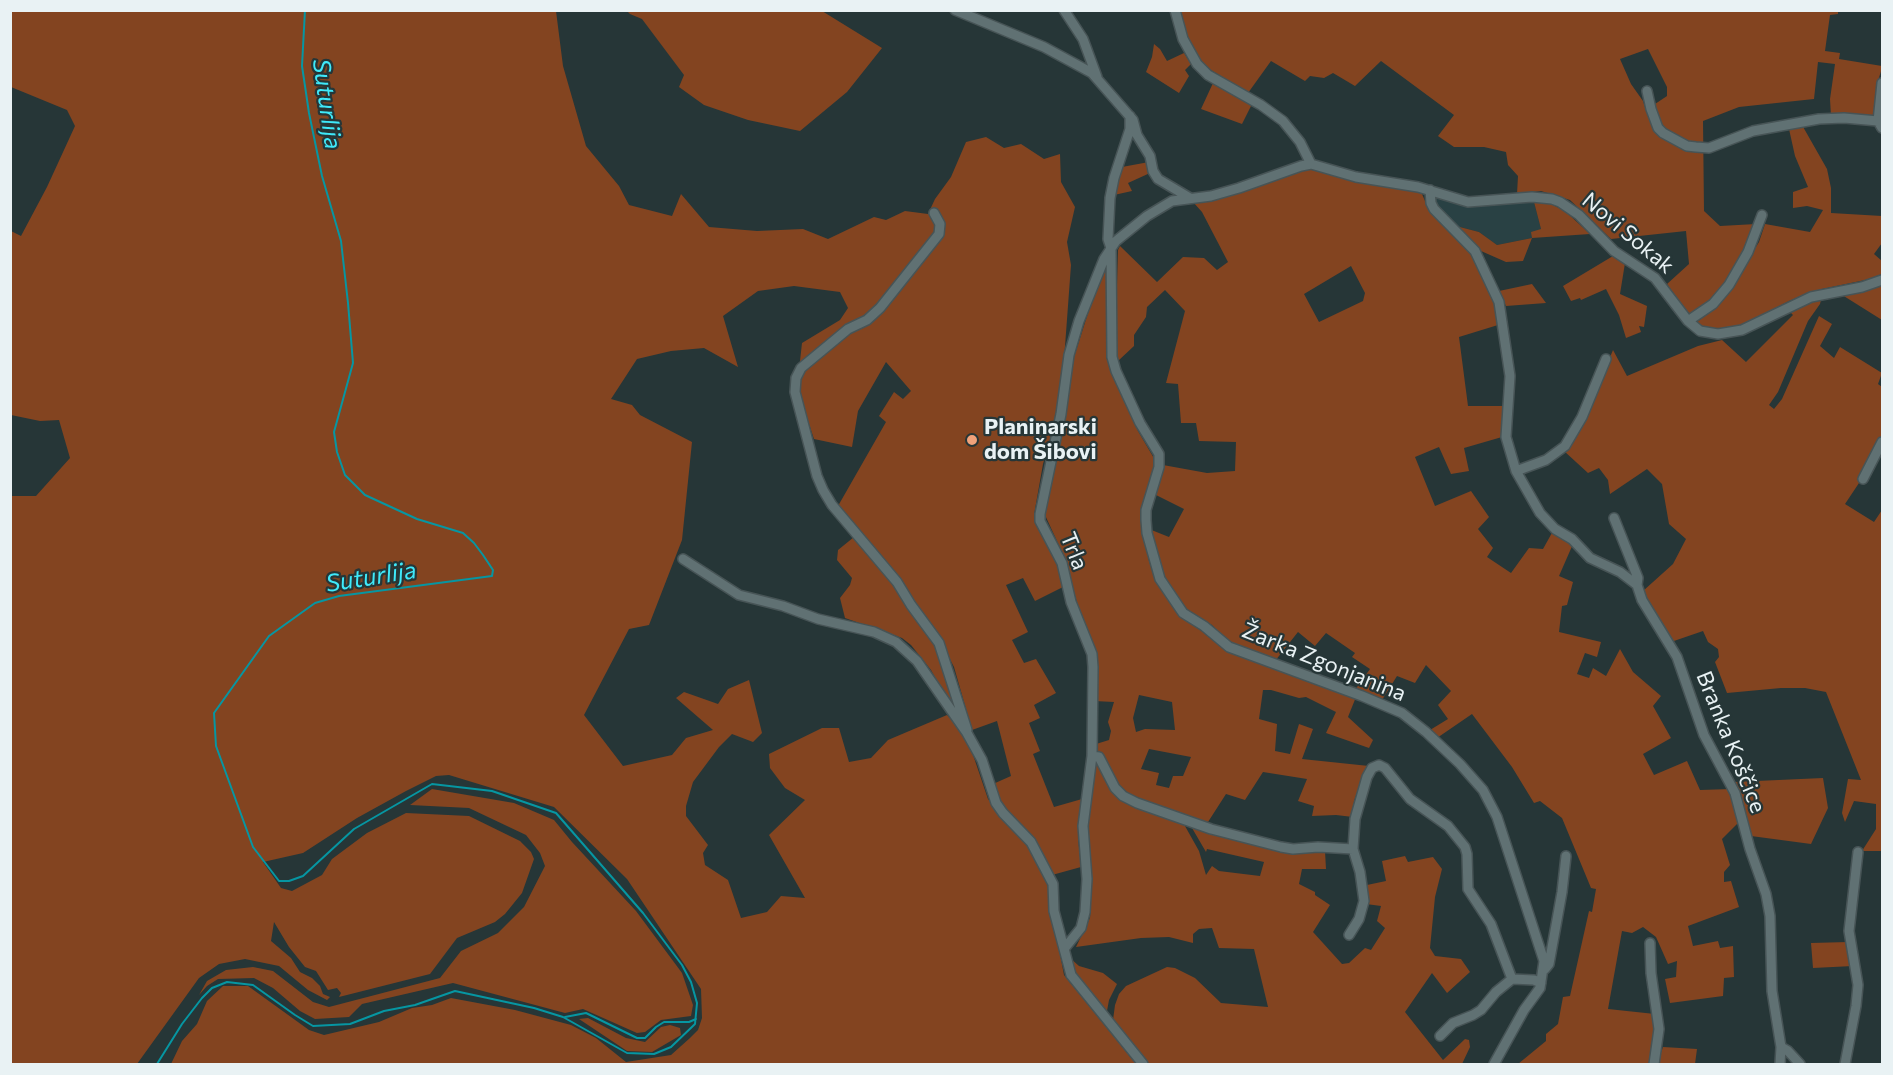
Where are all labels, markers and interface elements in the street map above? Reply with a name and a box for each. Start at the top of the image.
water label: Suturlija [306,57,348,151]
street label: Novi Sokak [1577,187,1679,279]
place label: Planinarski dom Šibovi [984,414,1097,466]
marker: Planinarski dom Šibovi [965,433,979,447]
street label: Trla [1055,528,1093,574]
water label: Suturlija [324,556,418,598]
street label: Žarka Zgonjanina [1238,617,1410,707]
street label: Branka Koščice [1691,667,1771,817]

